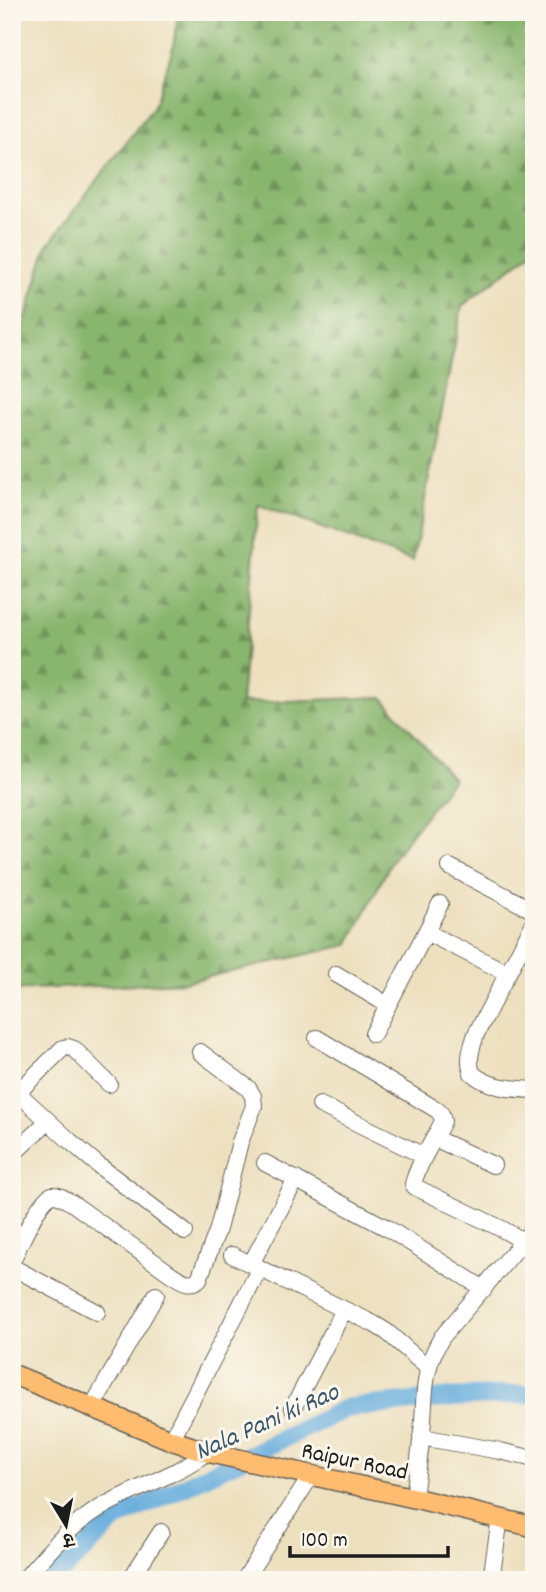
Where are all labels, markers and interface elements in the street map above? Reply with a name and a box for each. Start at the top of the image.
water label: Nala Pani ki Rao [190,1374,347,1471]
street label: Raipur Road [298,1435,411,1491]
north arrow [32,1490,102,1560]
scale bar [290,1515,448,1559]
text: उ [59,1524,77,1553]
text: 100 m [301,1527,348,1557]

